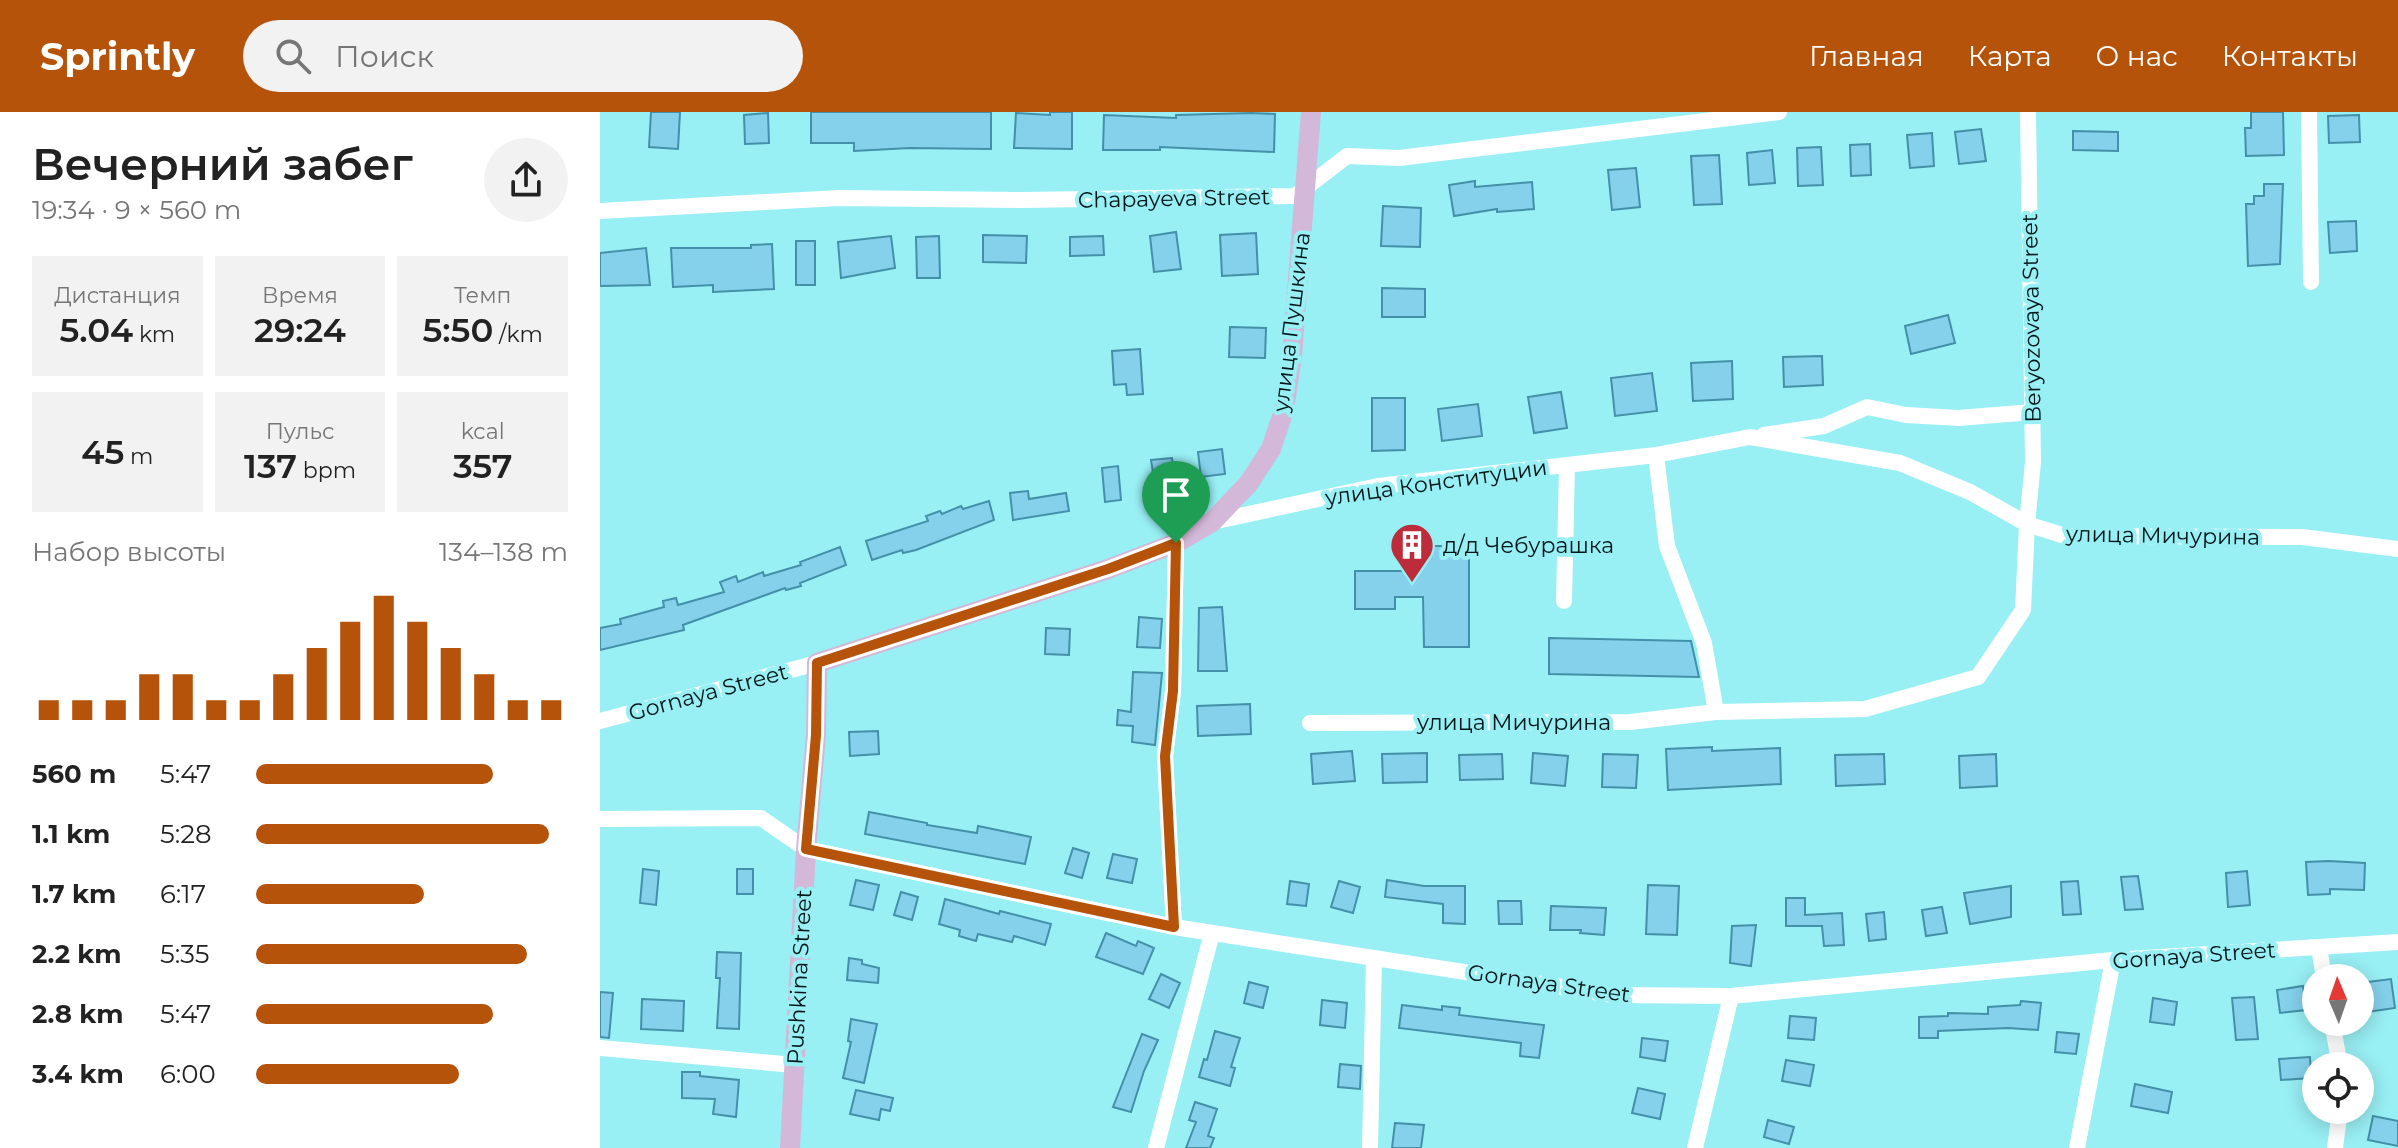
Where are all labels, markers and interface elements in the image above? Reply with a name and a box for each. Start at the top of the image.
search box [243,20,803,92]
text: Sprintly [40,33,195,80]
icon: search [271,34,315,78]
text: Поиск [335,38,434,75]
text: Главная [1809,39,1924,73]
text: Карта [1968,39,2052,73]
text: О нас [2096,39,2178,73]
text: Контакты [2222,39,2358,73]
text: Вечерний забег [32,137,413,191]
button: share [484,138,568,222]
street label: Chapayeva Street [1078,183,1270,214]
text: 19:34 · 9 × 560 m [32,194,241,226]
street label: Beryozovaya Street [2016,213,2047,423]
street label: улица Пушкина [1267,231,1316,414]
text: Дистанция [54,282,181,309]
text: Время [262,282,338,309]
text: Темп [454,282,511,309]
text: 5.04 [59,309,133,351]
text: 29:24 [254,309,346,351]
text: 5:50 [422,309,493,351]
text: km [133,321,175,348]
text: /km [493,321,543,348]
text: Пульс [266,418,334,445]
text: kcal [461,418,505,445]
text: 45 [81,431,124,473]
text: m [124,443,153,470]
text: 137 [244,445,297,487]
text: 357 [453,445,512,487]
street label: улица Конституции [1322,454,1549,512]
text: bpm [297,457,356,484]
pin [1142,461,1210,543]
icon: arrive [1154,473,1198,517]
street label: улица Мичурина [2065,520,2260,551]
building icon: д/д Чебурашка [1388,521,1436,584]
place label: д/д Чебурашка [1443,532,1614,559]
text: Набор высоты [32,536,226,568]
text: 134–138 m [439,536,568,568]
street label: Gornaya Street [626,658,791,727]
street label: улица Мичурина [1416,709,1611,736]
text: 560 m [32,758,116,790]
text: 5:47 [160,758,211,790]
text: 1.1 km [32,818,110,850]
text: 5:28 [160,818,212,850]
text: 1.7 km [32,878,116,910]
text: 6:17 [160,878,206,910]
street label: Pushkina Street [781,889,818,1065]
street label: Gornaya Street [2111,936,2277,975]
text: 2.2 km [32,938,122,970]
text: 5:35 [160,938,209,970]
street label: Gornaya Street [1466,959,1632,1008]
north arrow [2302,964,2374,1036]
map controls [2302,964,2374,1124]
text: 2.8 km [32,998,123,1030]
text: 5:47 [160,998,211,1030]
button: locate [2302,1052,2374,1124]
text: 3.4 km [32,1058,124,1090]
text: 6:00 [160,1058,216,1090]

